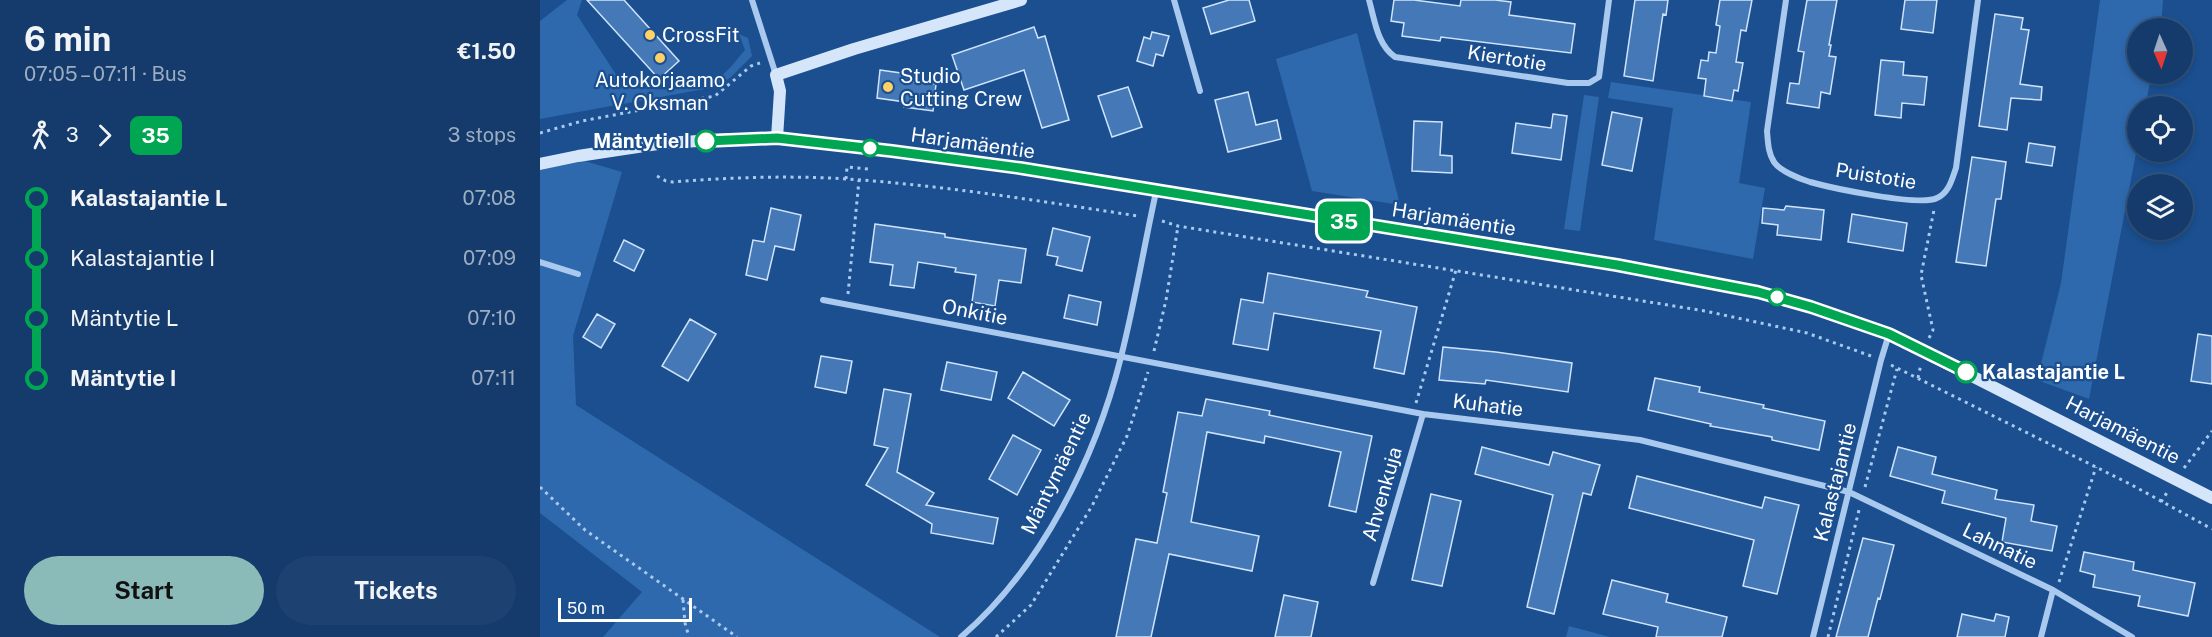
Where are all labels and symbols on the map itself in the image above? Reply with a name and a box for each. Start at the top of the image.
north arrow [2127,18,2193,84]
place label: CrossFit [662,23,740,47]
marker: CrossFit [643,28,657,42]
street label: Kiertotie [1466,40,1548,76]
marker: Autokorjaamo V. Oksman [653,51,667,65]
place label: Studio Cutting Crew [900,64,1023,111]
place label: Autokorjaamo V. Oksman [595,68,725,115]
marker: Studio Cutting Crew [881,80,895,94]
street label: Harjamäentie [909,122,1037,164]
place label: Mäntytie I [593,129,690,153]
marker: Mäntytie I [695,130,717,152]
unlabelled marker [861,139,879,157]
street label: Puistotie [1834,158,1918,194]
street label: Harjamäentie [1390,197,1518,241]
line badge: 35 [1317,202,1371,240]
unlabelled marker [1768,288,1786,306]
street label: Onkitie [940,294,1010,330]
place label: Kalastajantie L [1982,360,2125,384]
marker: Kalastajantie L [1955,361,1977,383]
street label: Kuhatie [1451,389,1525,421]
street label: Harjamäentie [2062,391,2184,469]
street label: Mäntymäentie [1016,408,1096,538]
street label: Kalastajantie [1809,420,1861,544]
street label: Ahvenkuja [1357,444,1407,544]
street label: Lahnatie [1959,518,2041,574]
scale bar [558,595,692,622]

